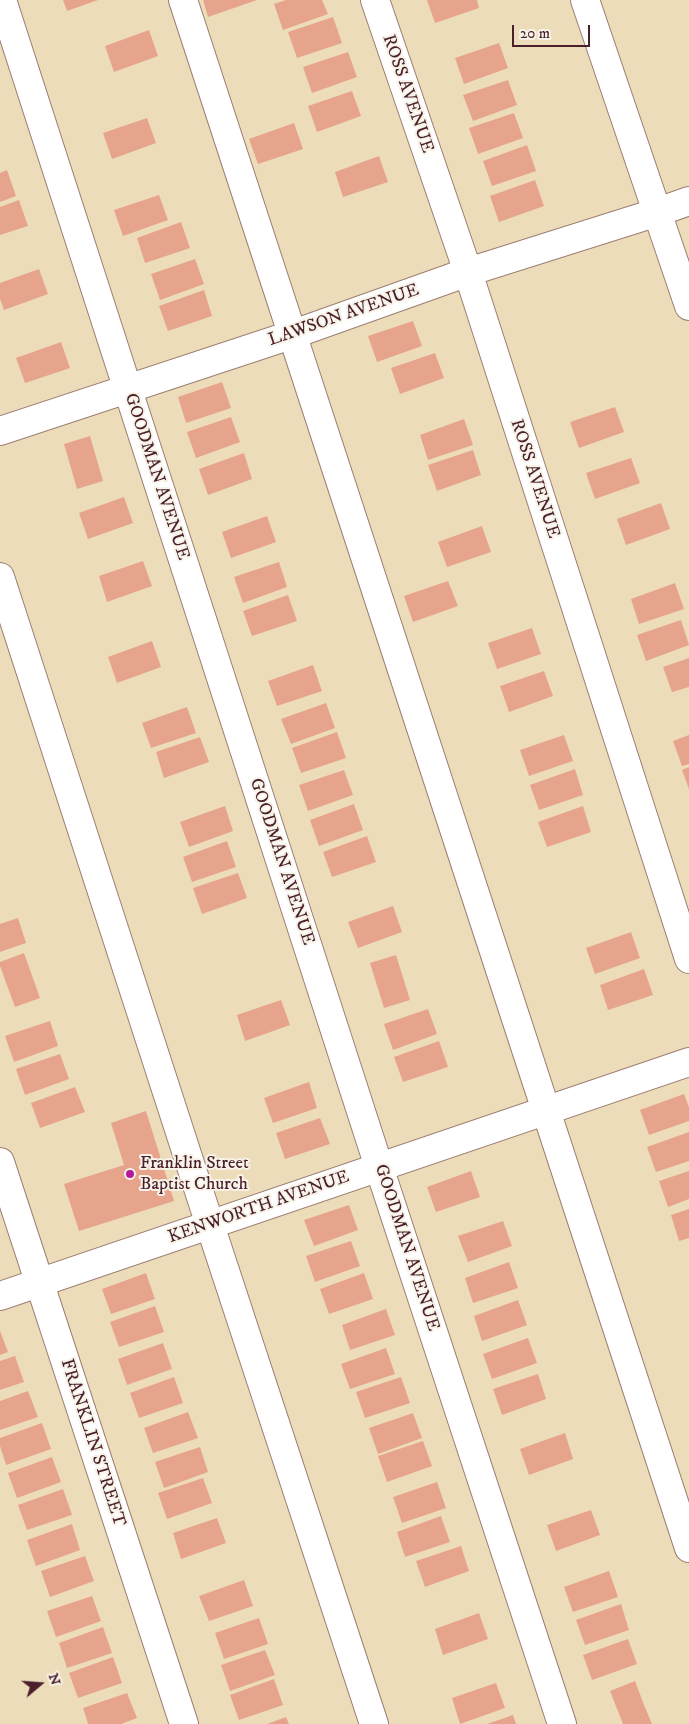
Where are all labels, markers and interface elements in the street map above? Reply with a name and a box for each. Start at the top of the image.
scale bar [514,15,592,47]
text: 20 m [520,24,550,43]
street label: ROSS AVENUE [377,32,437,156]
street label: LAWSON AVENUE [266,280,422,352]
street label: GOODMAN AVENUE [119,391,193,563]
street label: ROSS AVENUE [505,417,563,541]
street label: GOODMAN AVENUE [244,776,318,948]
place label: Franklin Street Baptist Church [140,1153,249,1196]
street label: GOODMAN AVENUE [369,1162,443,1334]
street label: KENWORTH AVENUE [166,1167,352,1249]
marker: Franklin Street Baptist Church [124,1168,136,1180]
street label: FRANKLIN STREET [55,1356,129,1530]
north arrow [15,1659,65,1709]
text: N [44,1671,65,1688]

